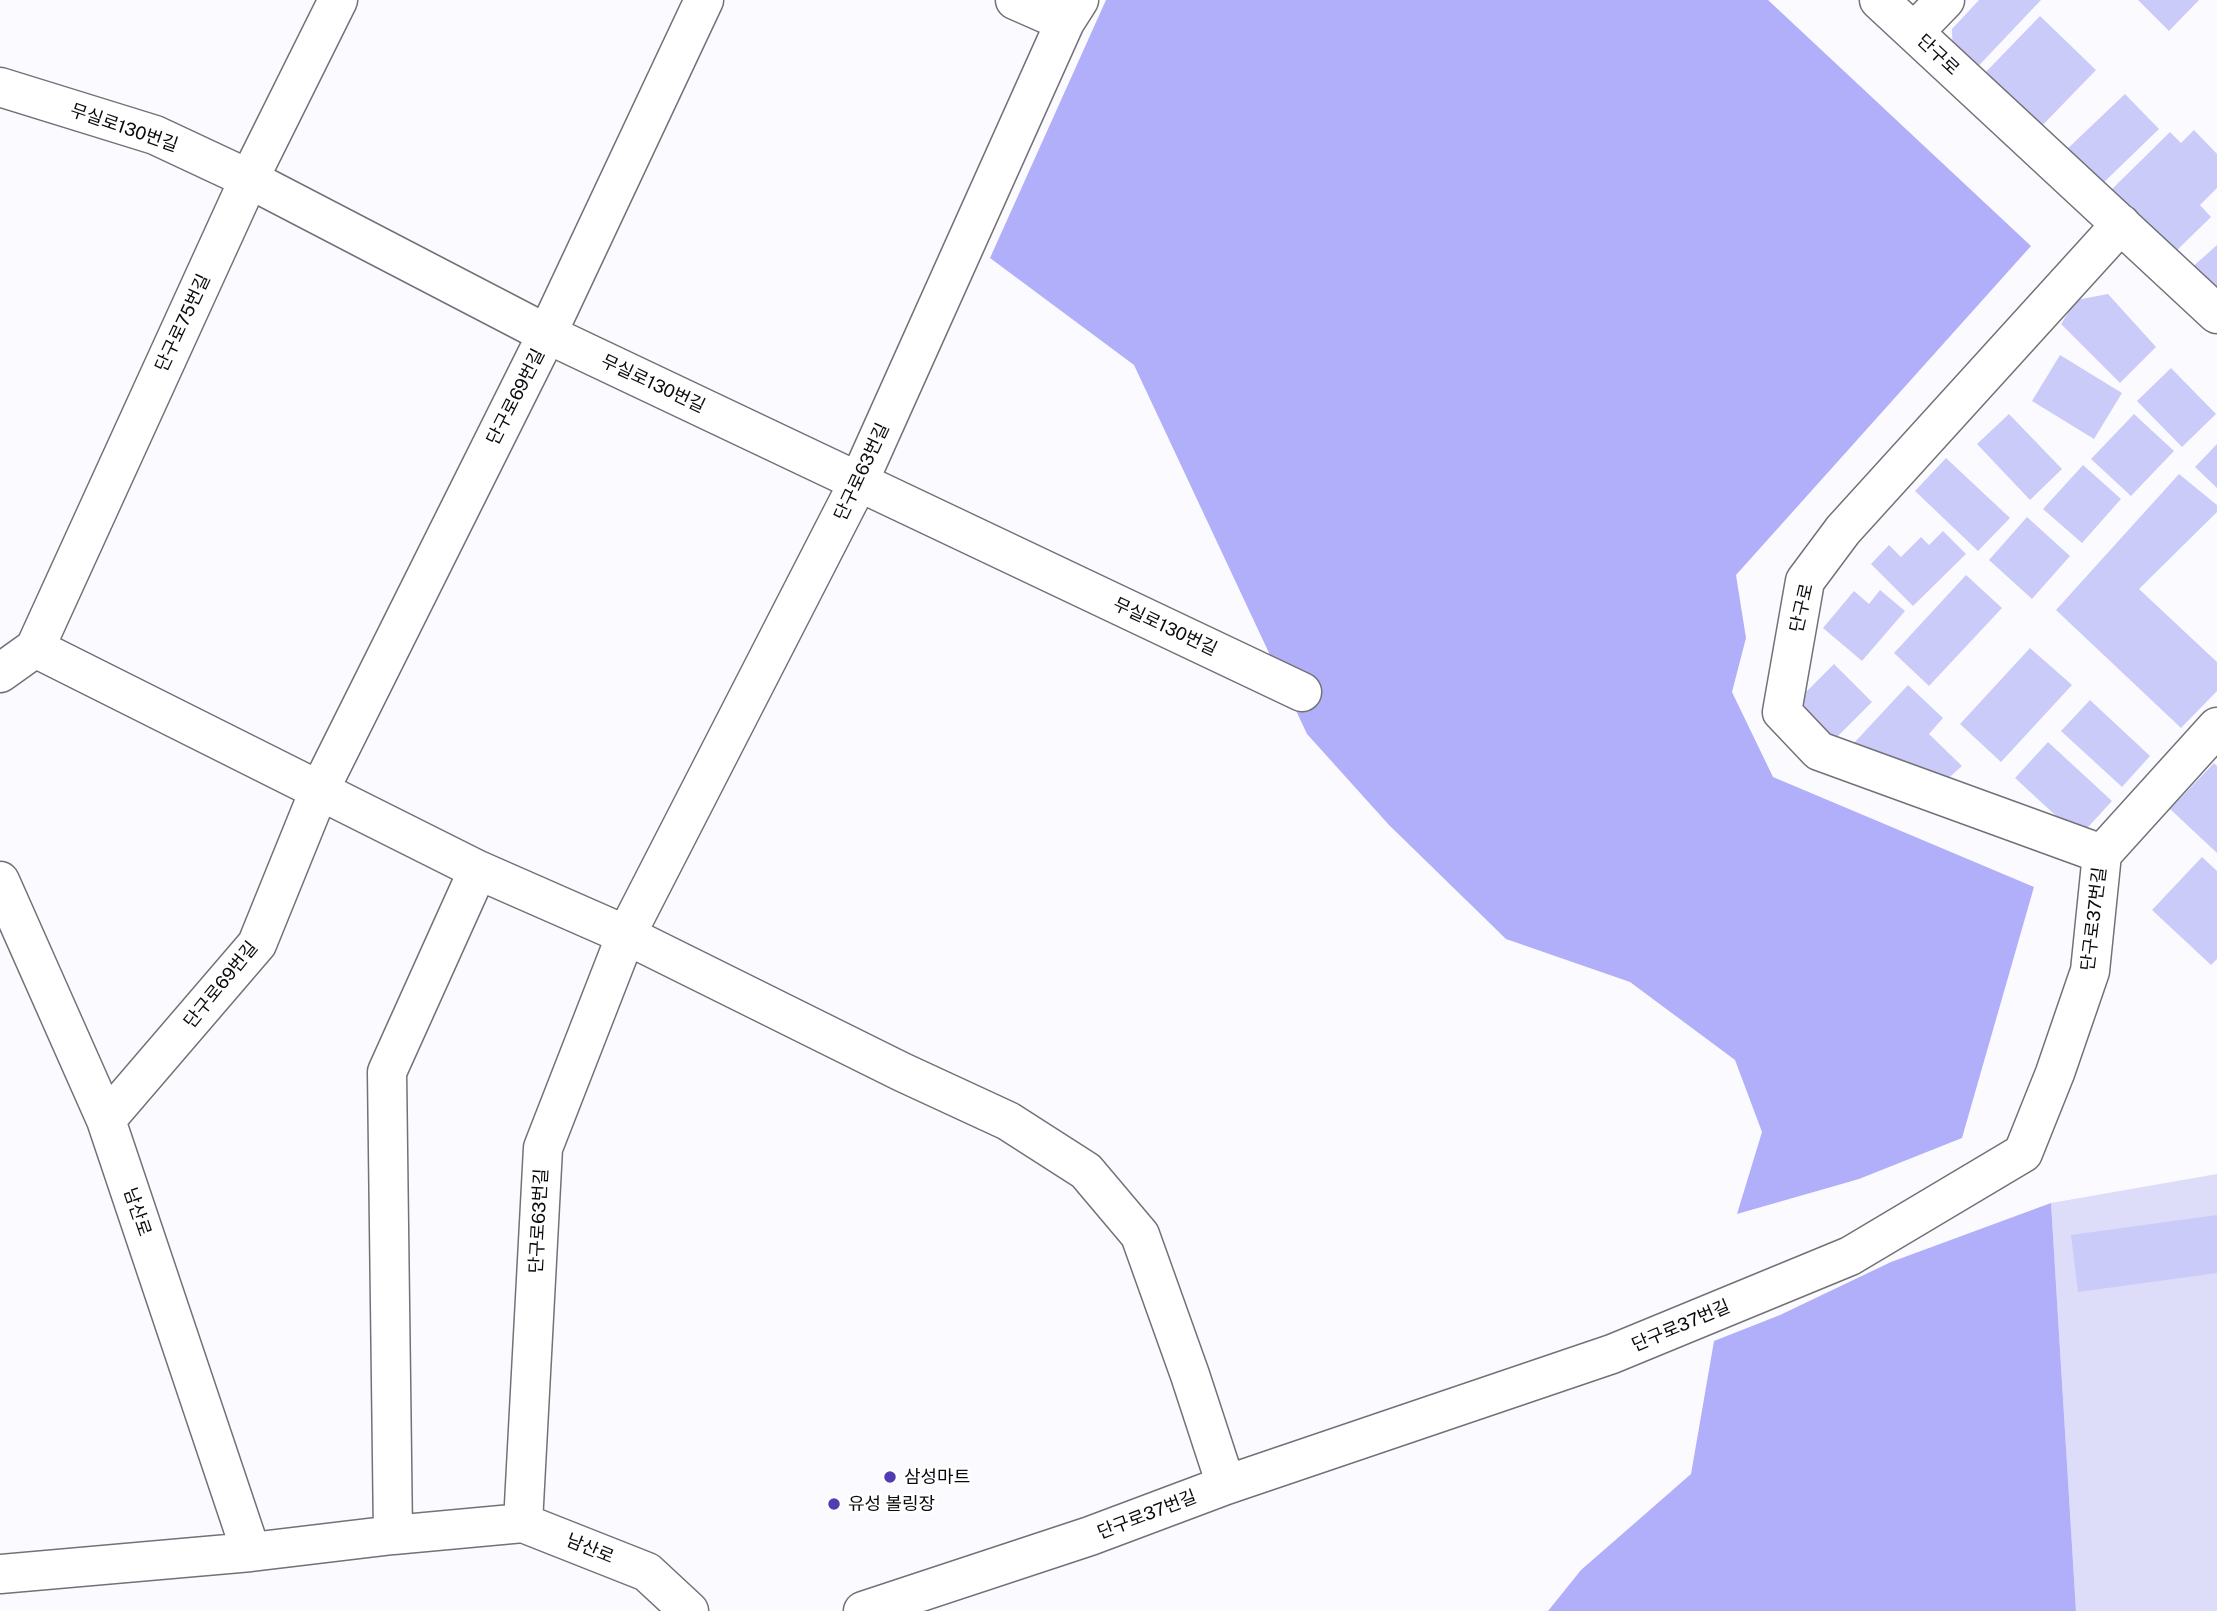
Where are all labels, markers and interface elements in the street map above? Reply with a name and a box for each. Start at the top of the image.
street label: 단구로 [1912,30,1964,80]
street label: 무실로130번길 [67,99,181,157]
street label: 단구로75번길 [151,271,215,375]
street label: 단구로69번길 [483,345,549,449]
street label: 무실로130번길 [598,350,708,418]
street label: 단구로63번길 [830,420,894,524]
street label: 단구로 [1786,581,1818,635]
street label: 무실로130번길 [1110,593,1220,661]
street label: 단구로37번길 [2077,866,2111,972]
street label: 단구로69번길 [180,937,262,1033]
street label: 단구로63번길 [525,1168,553,1274]
street label: 남산로 [119,1185,155,1239]
street label: 단구로37번길 [1629,1296,1733,1356]
place label: 삼성마트 [904,1466,970,1488]
marker: 삼성마트 [882,1469,898,1485]
street label: 단구로37번길 [1094,1486,1200,1544]
place label: 유성 볼링장 [848,1493,935,1515]
marker: 유성 볼링장 [826,1496,842,1512]
street label: 남산로 [563,1530,617,1568]

